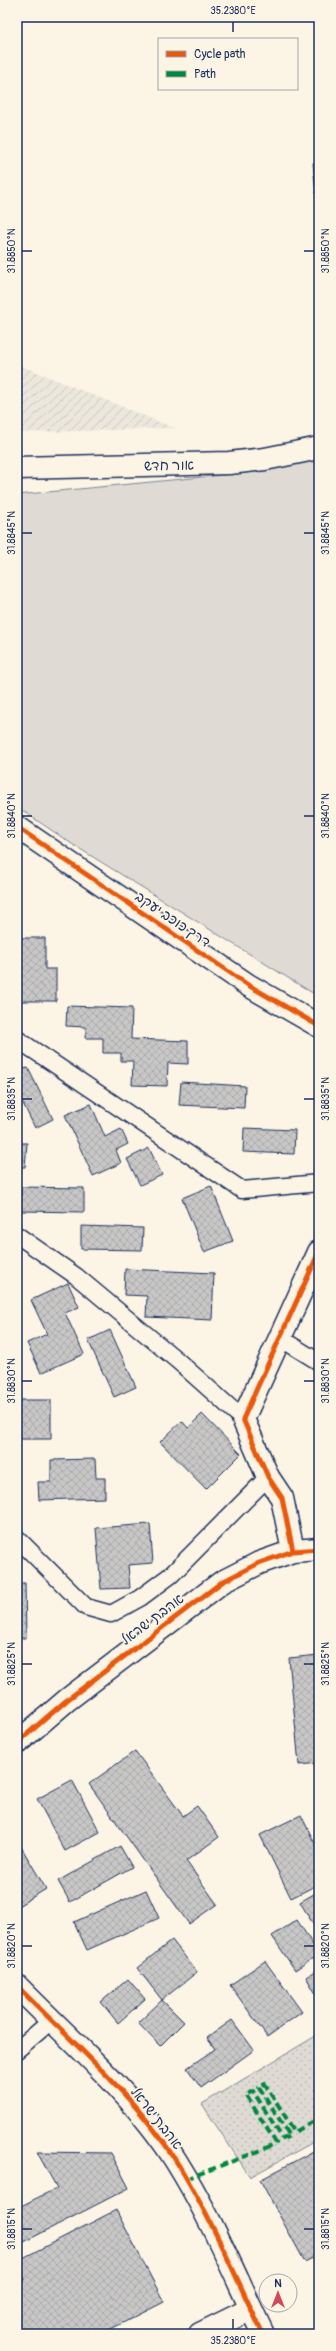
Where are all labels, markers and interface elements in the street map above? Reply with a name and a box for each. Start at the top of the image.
text: 35.2380°E [210,5,256,17]
legend [158,38,298,90]
text: Cycle path [194,47,246,62]
text: Path [194,67,216,82]
text: 31.8850°N [6,228,18,274]
text: 31.8850°N [320,228,332,274]
street label: אור חדש [144,457,195,474]
text: 31.8845°N [6,511,18,555]
text: 31.8845°N [320,511,332,555]
text: 31.8840°N [6,793,18,839]
text: 31.8840°N [320,793,332,839]
street label: דרך כוכב יעקב [132,888,213,951]
text: 31.8835°N [6,1077,18,1121]
text: 31.8835°N [320,1077,332,1121]
text: 31.8830°N [6,1358,18,1404]
text: 31.8830°N [320,1358,332,1404]
street label: אהבת ישראל [117,1590,187,1649]
text: 31.8825°N [6,1642,18,1686]
text: 31.8825°N [320,1642,332,1686]
text: 31.8820°N [6,1923,18,1969]
text: 31.8820°N [320,1923,332,1969]
street label: אהבת ישראל [127,2084,186,2153]
text: 31.8815°N [6,2208,18,2250]
text: 31.8815°N [320,2208,332,2250]
north arrow [258,2273,298,2313]
text: N [274,2277,282,2290]
text: 35.2380°E [210,2335,256,2347]

